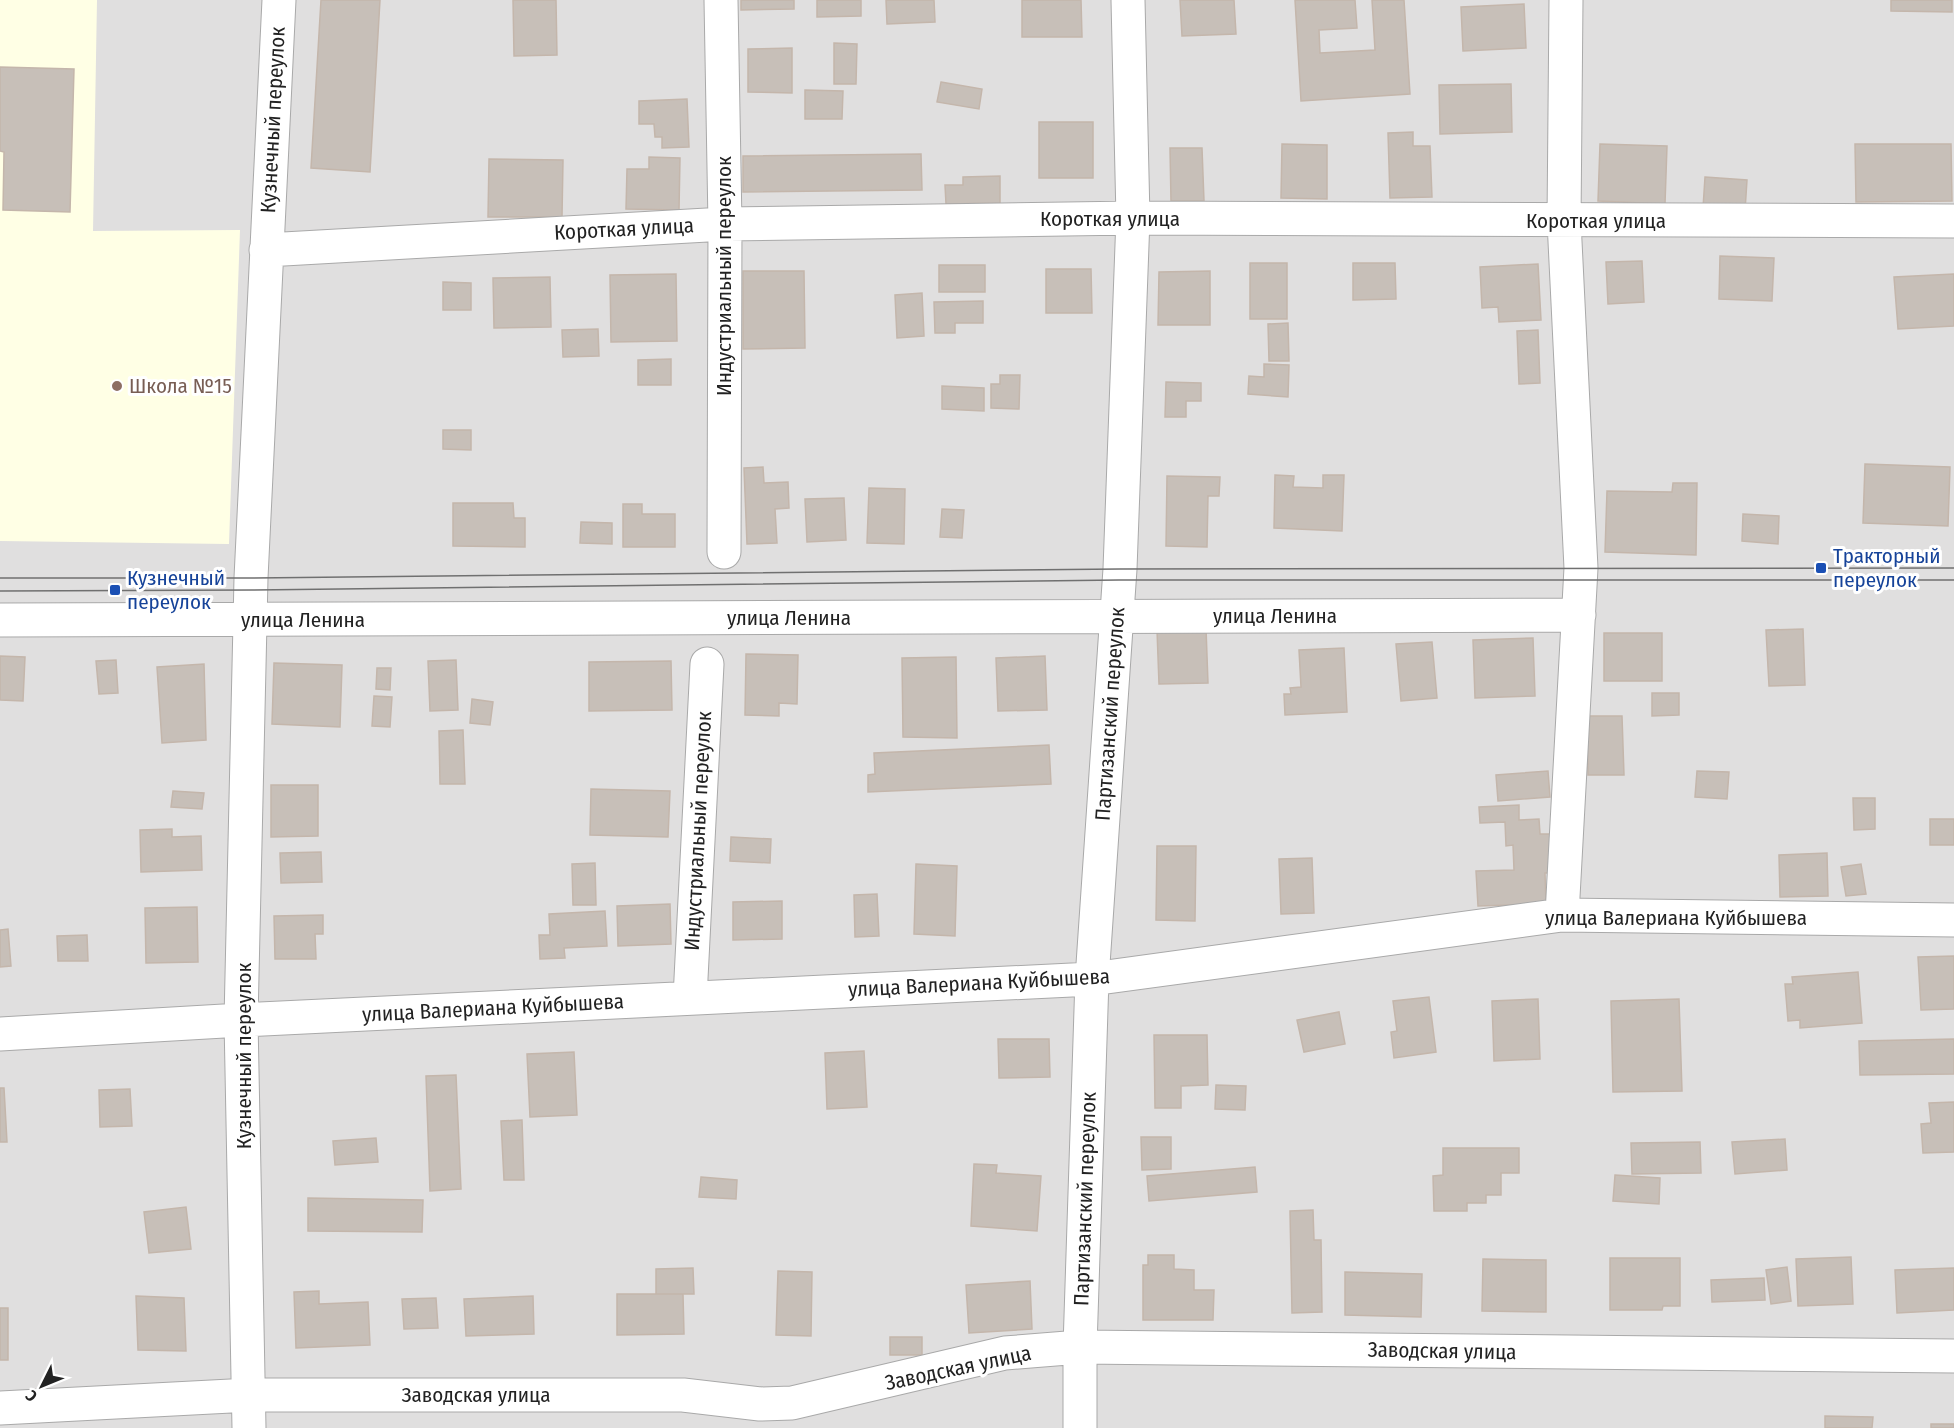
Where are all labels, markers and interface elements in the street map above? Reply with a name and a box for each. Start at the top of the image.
street label: Кузнечный переулок [255,26,291,214]
street label: Индустриальный переулок [711,156,737,396]
street label: Короткая улица [1040,206,1180,232]
street label: Короткая улица [1526,208,1666,234]
street label: Короткая улица [553,212,695,246]
place label: Школа №15 [129,373,232,399]
marker: Школа №15 [110,379,124,393]
place label: Тракторный переулок [1833,543,1941,593]
marker: Тракторный переулок [1814,561,1828,575]
place label: Кузнечный переулок [127,565,225,615]
marker: Кузнечный переулок [108,583,122,597]
street label: улица Ленина [1213,603,1337,629]
street label: улица Ленина [727,605,851,631]
street label: Партизанский переулок [1090,606,1130,822]
street label: улица Ленина [241,607,365,633]
street label: Индустриальный переулок [679,710,717,951]
street label: улица Валериана Куйбышева [1545,905,1807,931]
street label: Кузнечный переулок [231,963,257,1149]
street label: улица Валериана Куйбышева [847,963,1111,1003]
street label: улица Валериана Куйбышева [361,988,625,1028]
street label: Партизанский переулок [1068,1091,1102,1306]
street label: Заводская улица [1367,1337,1517,1365]
street label: Заводская улица [882,1340,1034,1396]
north arrow [12,1356,72,1416]
street label: Заводская улица [402,1382,550,1408]
text: С [21,1386,41,1405]

